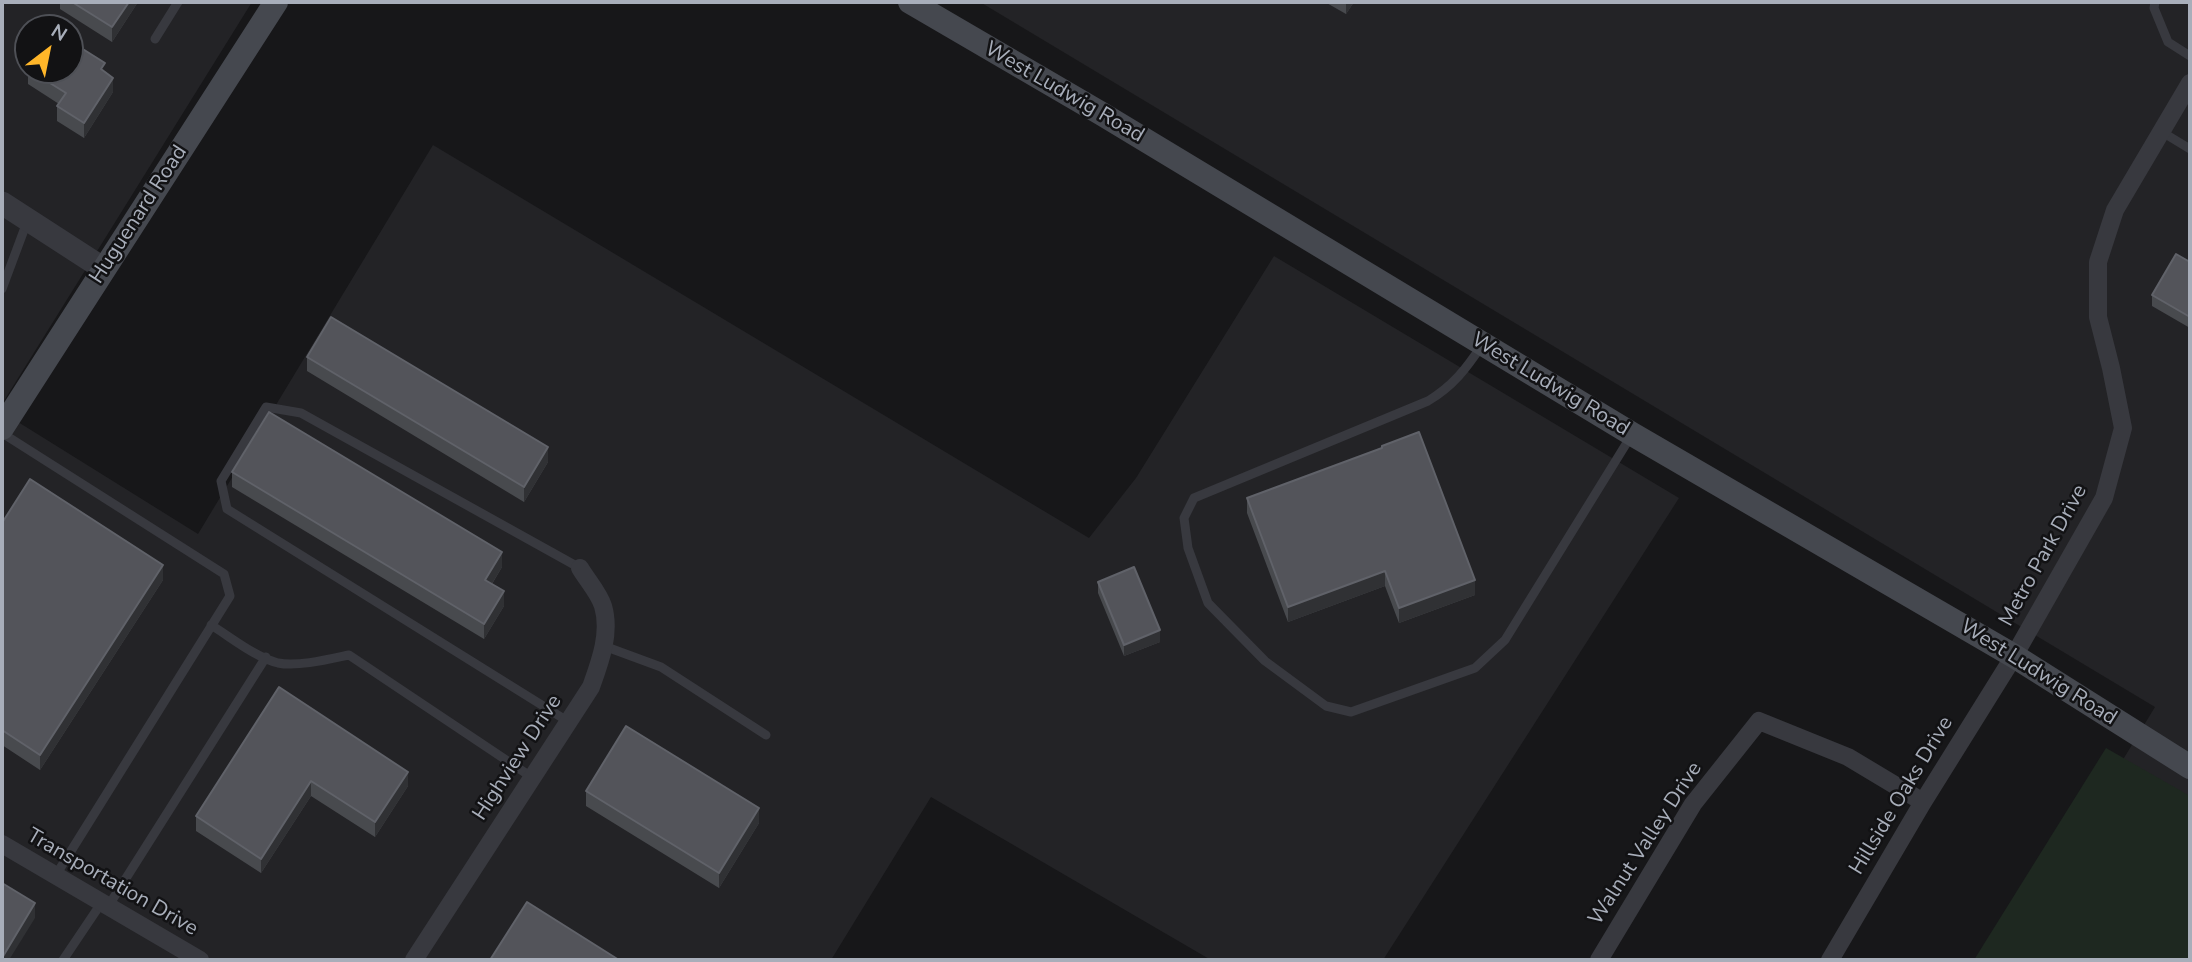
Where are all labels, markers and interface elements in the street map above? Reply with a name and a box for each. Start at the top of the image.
north arrow [14,14,84,84]
text: N [46,18,72,48]
street label: West Ludwig Road [980,37,1148,149]
street label: Huguenard Road [85,141,193,289]
street label: West Ludwig Road [1466,328,1634,442]
street label: Metro Park Drive [1995,481,2093,631]
street label: West Ludwig Road [1955,615,2121,731]
street label: Highview Drive [468,691,568,825]
street label: Hillside Oaks Drive [1845,712,1959,880]
street label: Walnut Valley Drive [1584,758,1708,930]
street label: Transportation Drive [22,824,202,942]

